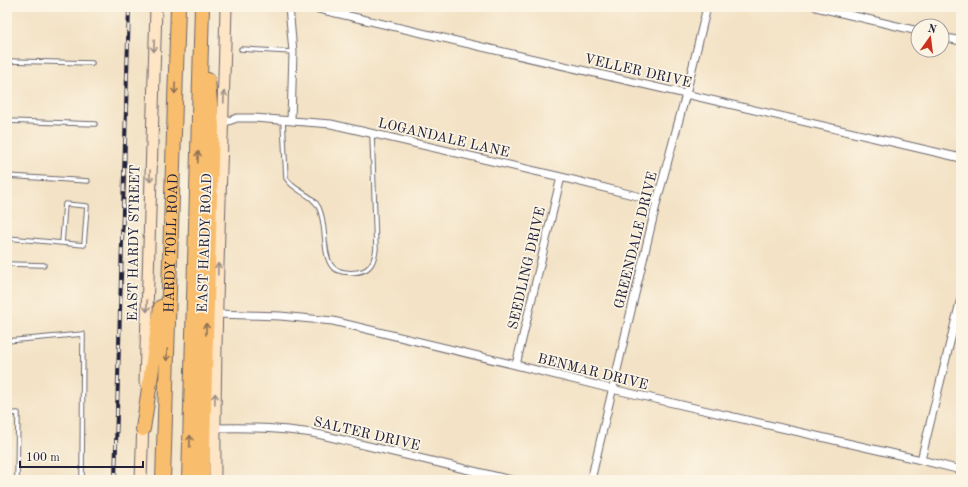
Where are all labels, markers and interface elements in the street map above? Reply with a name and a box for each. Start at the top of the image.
north arrow [910,18,950,58]
text: N [927,23,938,36]
one-way arrow [150,39,158,52]
street label: VELLER DRIVE [583,52,693,90]
one-way arrow [172,81,179,94]
one-way arrow [220,91,227,104]
street label: LOGANDALE LANE [377,116,511,160]
one-way arrow [194,151,202,164]
street label: EAST HARDY STREET [126,164,142,322]
one-way arrow [146,169,154,182]
street label: GREENDALE DRIVE [612,170,660,310]
street label: HARDY TOLL ROAD [162,173,181,313]
street label: EAST HARDY ROAD [196,173,214,313]
street label: SEEDLING DRIVE [506,205,548,331]
one-way arrow [215,263,222,276]
one-way arrow [143,299,151,312]
one-way arrow [202,323,209,336]
one-way arrow [163,348,171,361]
street label: BENMAR DRIVE [536,351,649,392]
one-way arrow [211,393,219,406]
street label: SALTER DRIVE [312,415,421,453]
one-way arrow [186,435,194,448]
scale bar [20,443,143,469]
text: 100 m [26,452,60,464]

